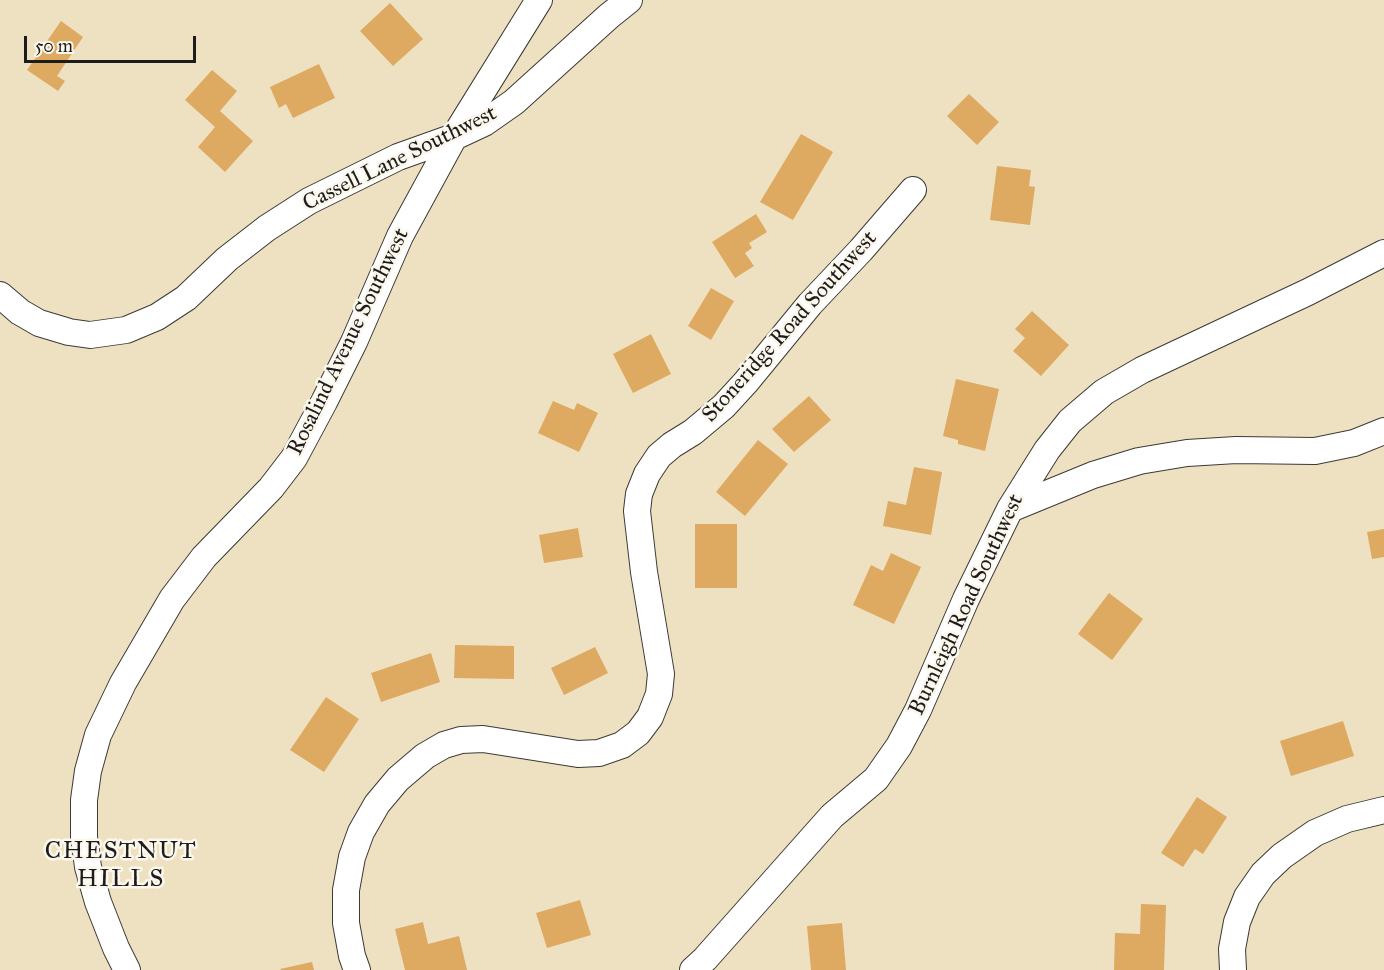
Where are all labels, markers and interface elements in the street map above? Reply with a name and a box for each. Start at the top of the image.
scale bar [27,24,200,62]
text: 50 m [35,35,73,57]
street label: Cassell Lane Southwest [299,101,501,217]
street label: Rosalind Avenue Southwest [283,224,415,460]
street label: Stoneridge Road Southwest [697,226,883,428]
street label: Burnleigh Road Southwest [904,490,1030,720]
district label: CHESTNUT HILLS [45,838,197,894]

